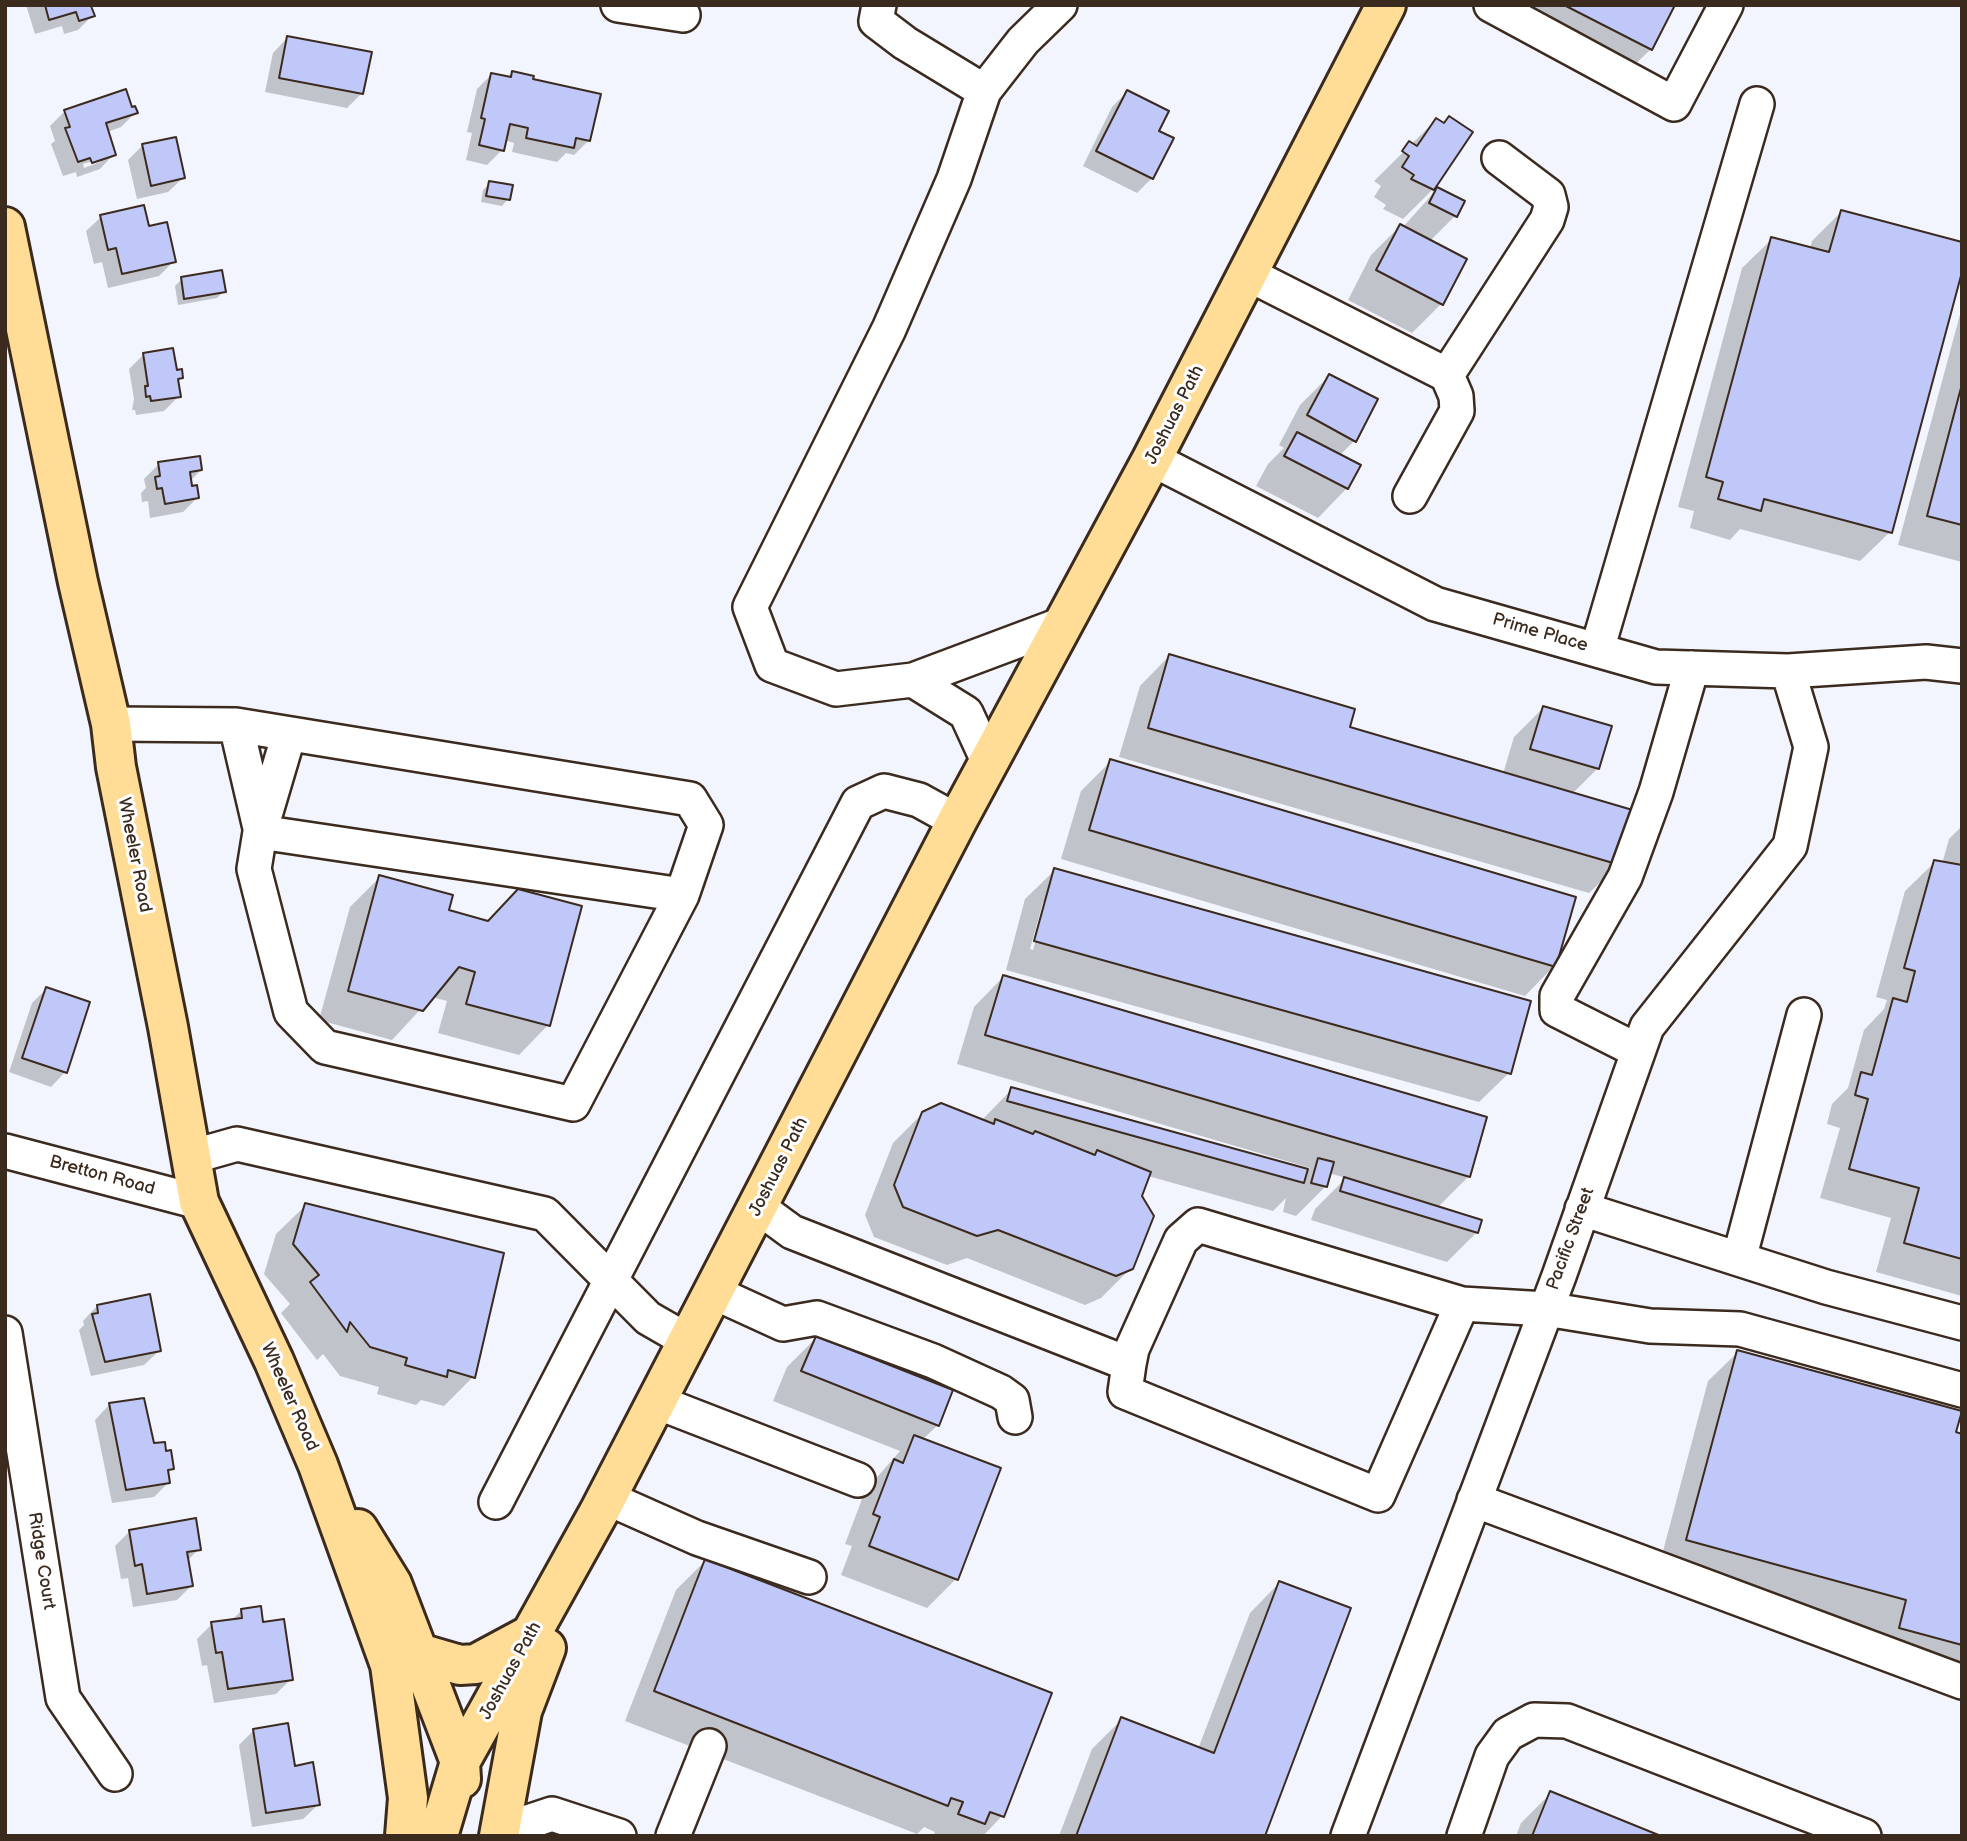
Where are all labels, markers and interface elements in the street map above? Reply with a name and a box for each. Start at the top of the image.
street label: Joshuas Path [1141,362,1209,468]
street label: Prime Place [1490,609,1590,657]
street label: Wheeler Road [112,796,156,914]
street label: Joshuas Path [745,1114,813,1220]
street label: Bretton Road [47,1152,157,1200]
street label: Pacific Street [1543,1185,1599,1293]
street label: Wheeler Road [255,1339,323,1455]
street label: Ridge Court [23,1511,59,1611]
street label: Joshuas Path [475,1618,547,1724]

